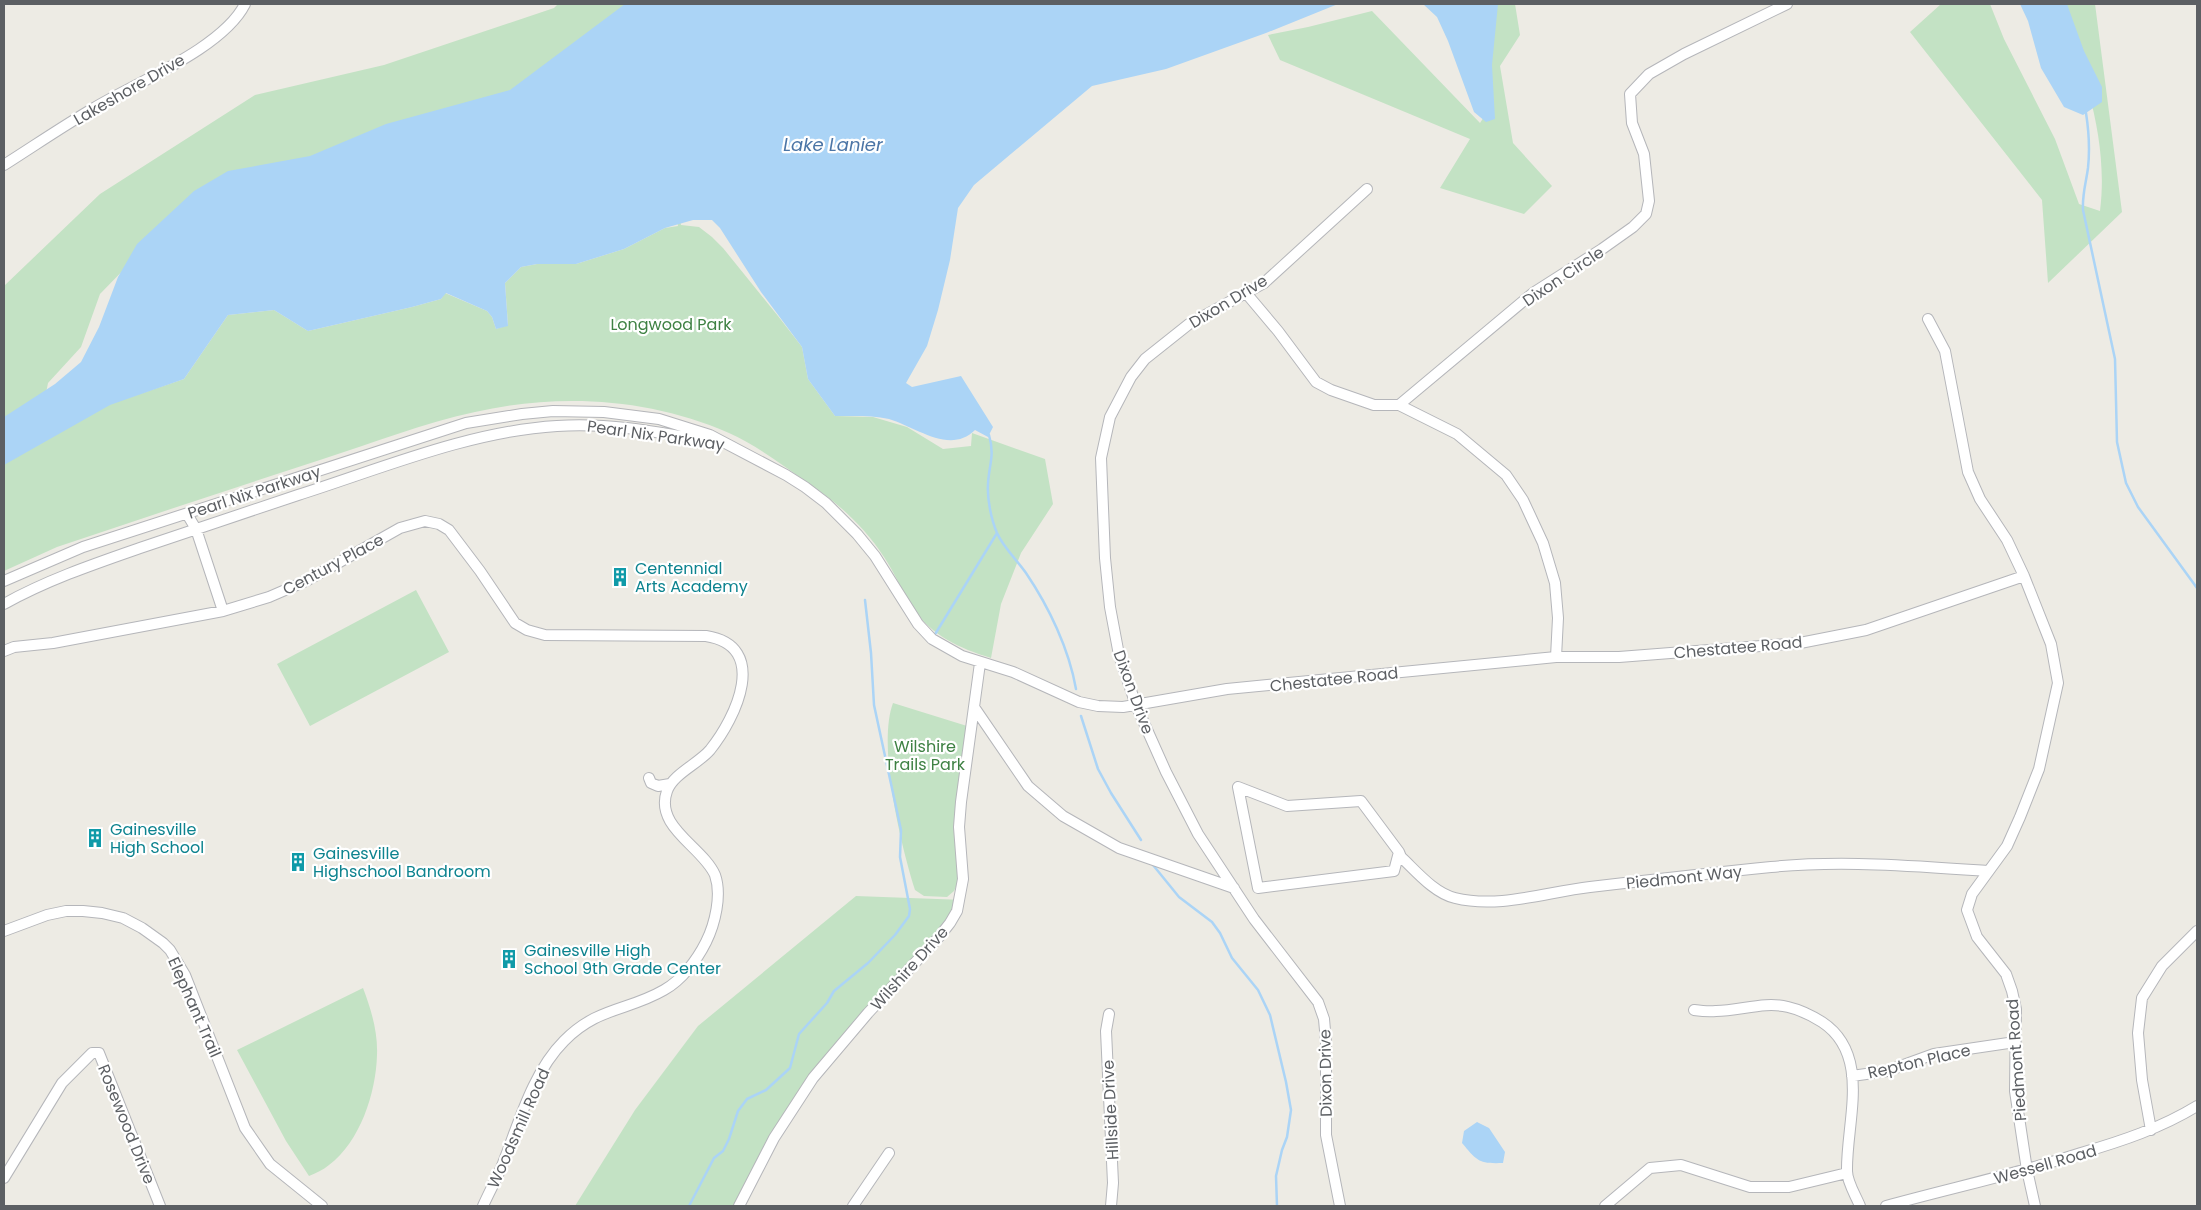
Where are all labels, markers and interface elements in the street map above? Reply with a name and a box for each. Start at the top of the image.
street label: Lakeshore Drive [69,48,189,131]
water label: Lake Lanier [783,132,884,157]
street label: Dixon Circle [1518,241,1609,312]
street label: Dixon Drive [1185,269,1272,334]
park label: Longwood Park [610,313,732,336]
street label: Pearl Nix Parkway [586,414,726,457]
street label: Pearl Nix Parkway [185,460,324,525]
street label: Century Place [279,528,388,601]
place label: Centennial Arts Academy [635,557,748,598]
building icon: Centennial Arts Academy [609,566,631,588]
street label: Chestatee Road [1673,630,1803,665]
street label: Dixon Drive [1108,647,1159,737]
street label: Chestatee Road [1269,661,1399,698]
park label: Wilshire Trails Park [885,735,966,776]
place label: Gainesville High School [110,818,204,859]
building icon: Gainesville High School [84,827,106,849]
place label: Gainesville Highschool Bandroom [313,842,491,883]
building icon: Gainesville Highschool Bandroom [287,851,309,873]
street label: Piedmont Way [1625,860,1743,895]
street label: Wilshire Drive [865,921,954,1016]
place label: Gainesville High School 9th Grade Center [524,939,721,980]
building icon: Gainesville High School 9th Grade Center [498,948,520,970]
street label: Elephant Trail [162,953,227,1061]
street label: Piedmont Road [2001,998,2032,1122]
street label: Dixon Drive [1313,1029,1338,1117]
street label: Repton Place [1866,1038,1973,1084]
street label: Hillside Drive [1096,1059,1125,1161]
street label: Rosewood Drive [92,1061,161,1187]
street label: Woodsmill Road [482,1064,555,1192]
street label: Wessell Road [1991,1139,2099,1190]

